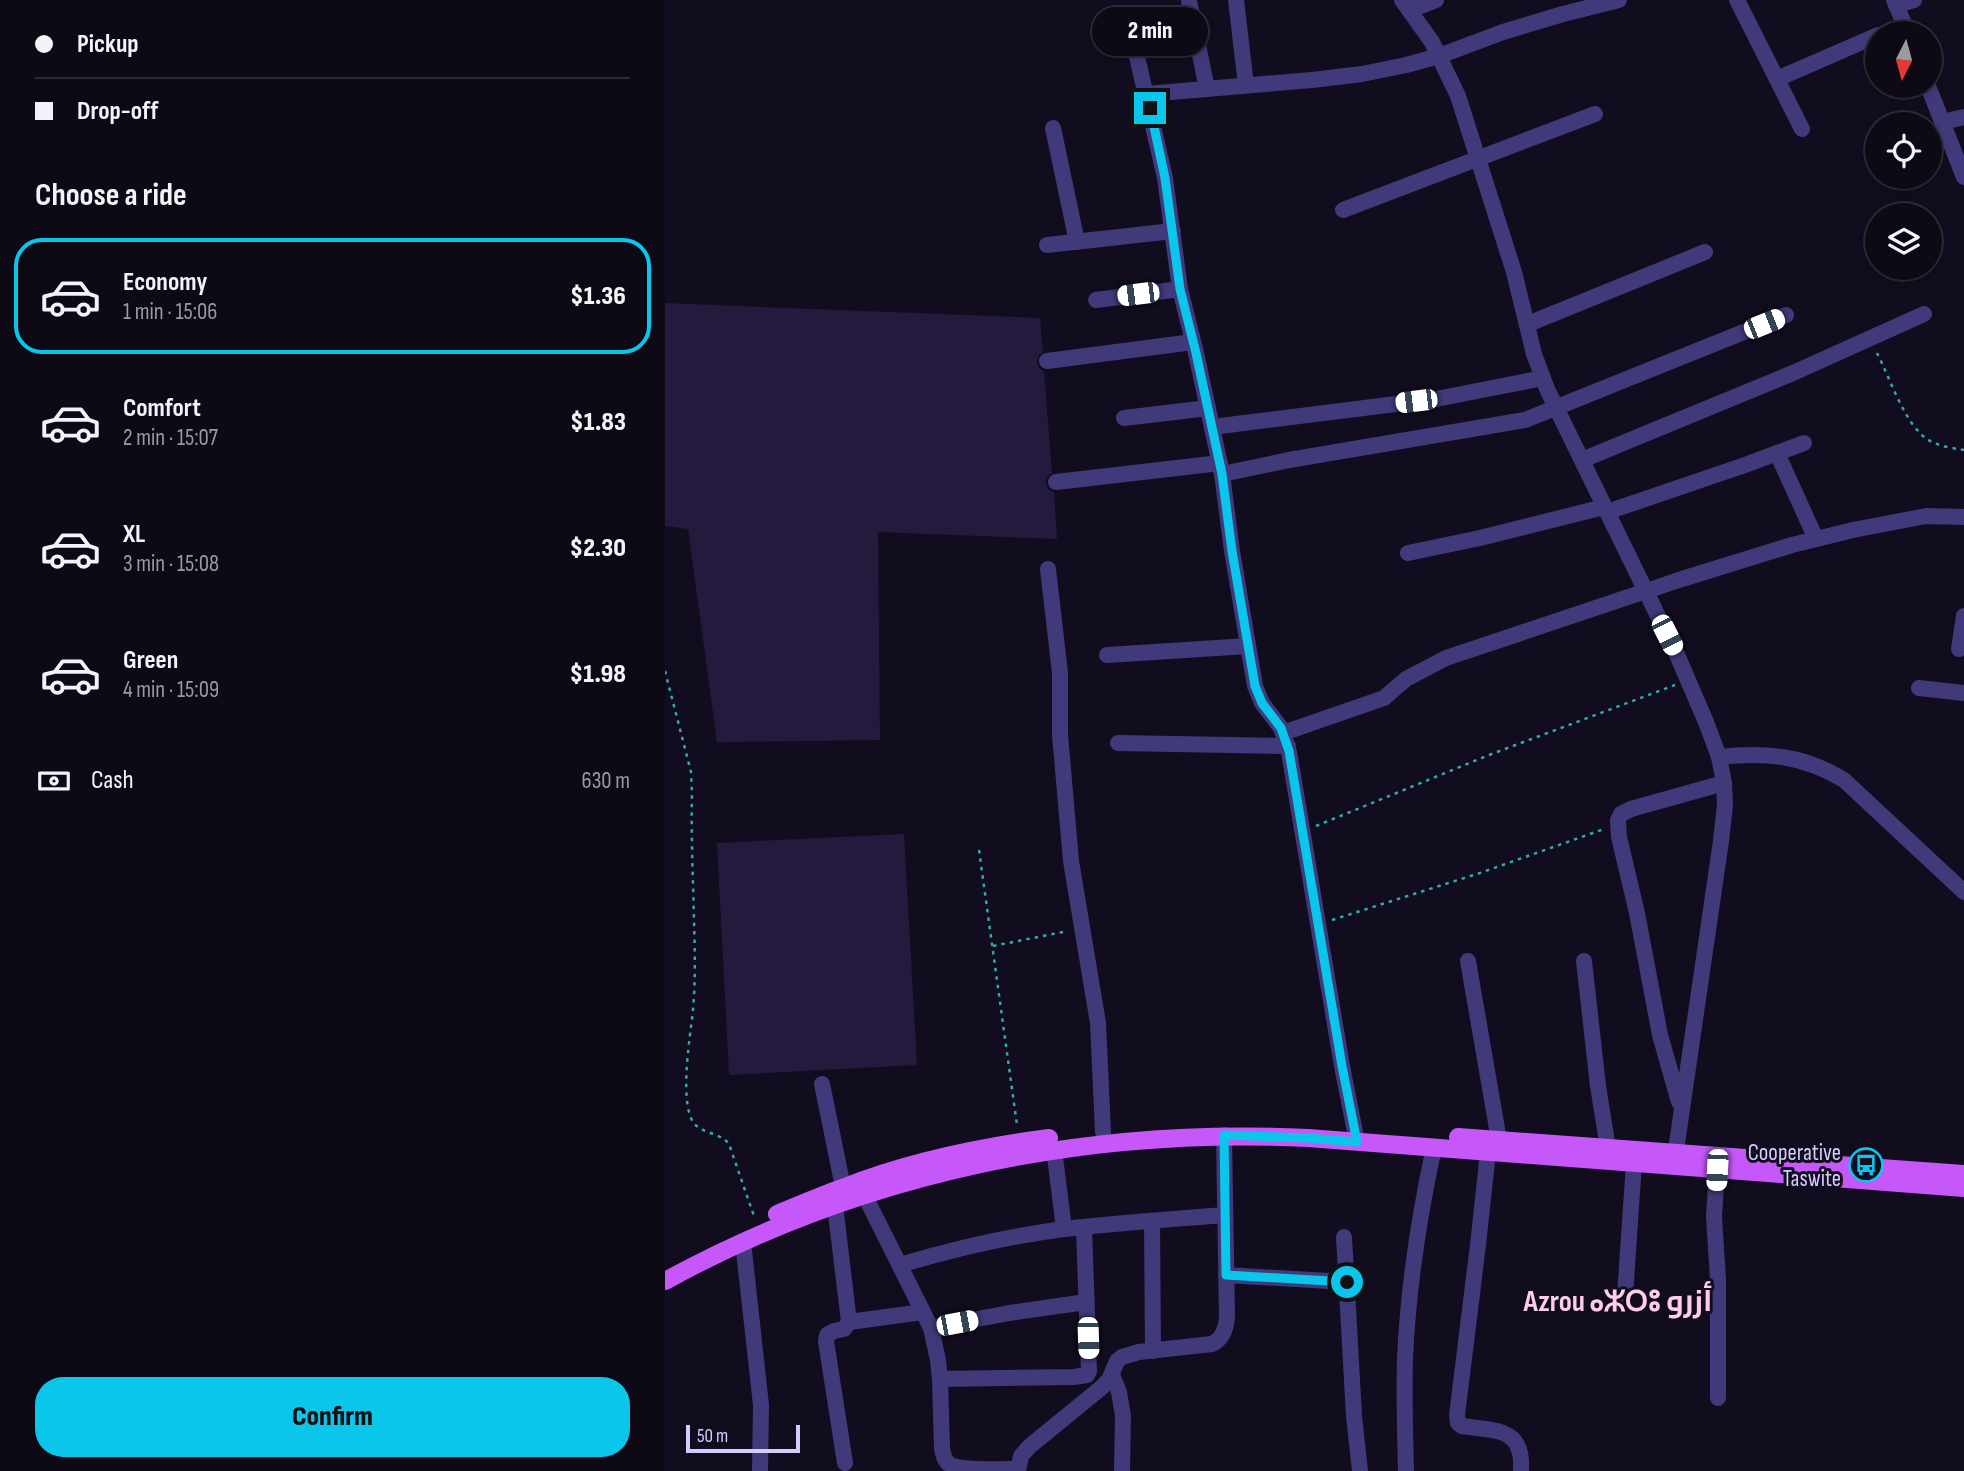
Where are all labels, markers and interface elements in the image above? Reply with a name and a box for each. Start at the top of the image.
callout: 2 min [1092,7,1208,56]
text: 2 min [1128,17,1172,45]
north arrow [1865,21,1943,98]
map controls [1865,21,1942,280]
text: Pickup [77,29,139,60]
route end [1134,92,1166,124]
text: Drop-off [77,96,158,127]
button: locate [1865,112,1942,189]
text: Choose a ride [35,176,187,215]
button: layers [1865,203,1942,280]
icon: car [39,265,102,328]
text: Economy [123,267,207,298]
text: $1.36 [570,281,626,312]
car [1116,281,1161,307]
text: 1 min · 15:06 [123,298,217,326]
car [1741,306,1788,342]
car [1394,388,1439,414]
icon: car [39,391,102,454]
text: Comfort [123,393,201,424]
text: $1.83 [570,407,626,438]
text: 2 min · 15:07 [123,424,218,452]
icon: car [39,517,102,580]
text: XL [123,519,145,550]
text: $2.30 [570,533,626,564]
text: 3 min · 15:08 [123,550,219,578]
car [1649,612,1686,658]
icon: car [39,643,102,706]
text: Green [123,645,178,676]
text: $1.98 [570,659,626,690]
text: 4 min · 15:09 [123,676,219,704]
icon: cash [35,762,73,800]
text: Cash [91,765,134,796]
text: 630 m [582,767,630,795]
place label: Cooperative Taswite [1748,1139,1841,1193]
bus stop icon: Cooperative Taswite [1847,1146,1885,1184]
car [1706,1148,1729,1192]
route start [1331,1266,1363,1298]
district label: Azrou ⴰⵣⵔⵓ أزرو [1523,1281,1712,1320]
car [935,1309,980,1337]
car [1077,1317,1100,1359]
button: Confirm [35,1377,630,1457]
scale bar [686,1422,800,1454]
text: 50 m [697,1425,728,1448]

